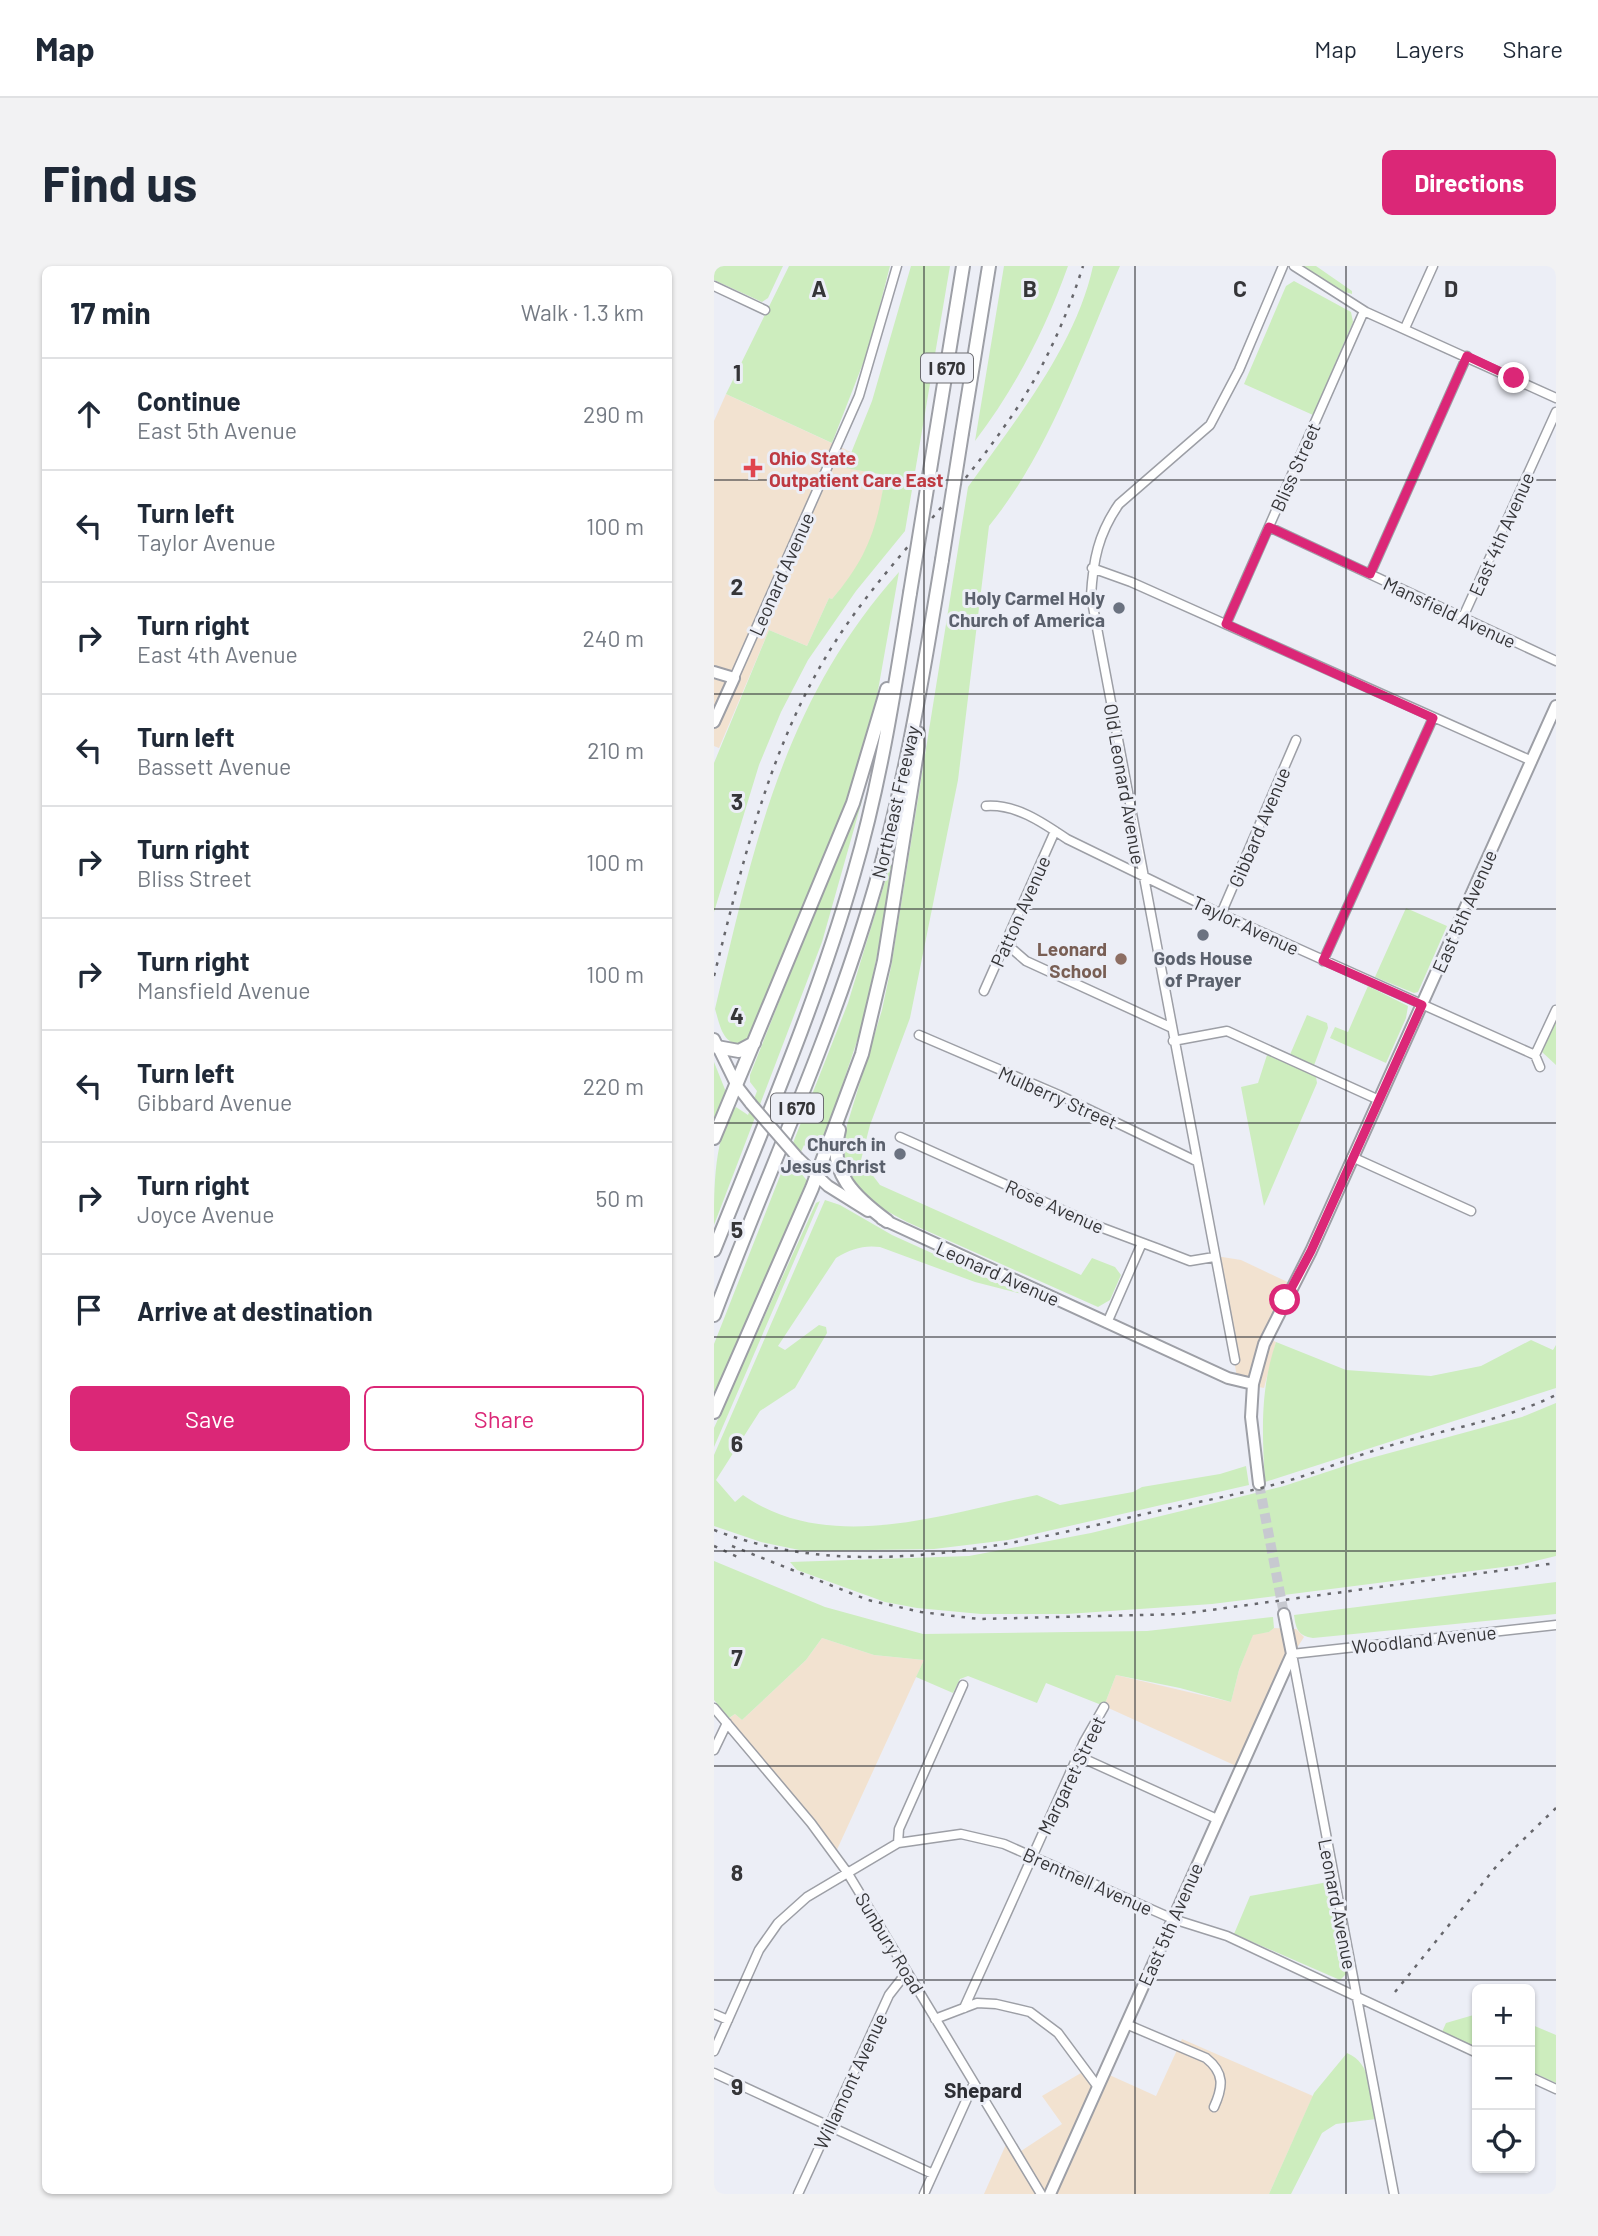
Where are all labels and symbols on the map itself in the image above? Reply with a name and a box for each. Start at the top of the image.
text: A [811,274,827,302]
text: B [1023,274,1037,302]
text: C [1233,274,1247,302]
text: D [1444,274,1458,302]
road number: I 670 [921,354,973,382]
text: 1 [733,358,741,386]
route end [1498,362,1529,393]
street label: Bliss Street [1265,419,1325,515]
place label: Ohio State Outpatient Care East [769,446,943,491]
marker: Ohio State Outpatient Care East [743,458,763,478]
street label: East 4th Avenue [1463,469,1539,599]
street label: Leonard Avenue [744,509,818,639]
street label: Mansfield Avenue [1380,571,1520,653]
text: 2 [731,572,743,600]
place label: Holy Carmel Holy Church of America [949,586,1105,631]
marker: Holy Carmel Holy Church of America [1111,600,1127,616]
street label: Old Leonard Avenue [1100,702,1150,866]
street label: Northeast Freeway [866,723,924,881]
street label: Gibbard Avenue [1223,763,1295,891]
text: 3 [731,787,743,815]
street label: East 5th Avenue [1427,846,1501,976]
street label: Patton Avenue [985,852,1055,970]
street label: Taylor Avenue [1189,890,1303,960]
marker: Gods House of Prayer [1195,927,1211,943]
place label: Leonard School [1037,937,1107,982]
place label: Gods House of Prayer [1153,946,1253,991]
marker: Leonard School [1113,951,1129,967]
text: 4 [730,1001,744,1029]
street label: Mulberry Street [995,1061,1121,1133]
road number: I 670 [771,1094,823,1122]
place label: Church in Jesus Christ [781,1132,886,1177]
marker: Church in Jesus Christ [892,1146,908,1162]
street label: Rose Avenue [1002,1174,1108,1238]
text: 5 [731,1215,743,1243]
street label: Leonard Avenue [933,1236,1063,1310]
route start [1269,1284,1300,1315]
text: 6 [731,1429,743,1457]
street label: Woodland Avenue [1350,1620,1498,1658]
text: 7 [731,1643,743,1671]
street label: Margaret Street [1032,1712,1110,1838]
street label: Leonard Avenue [1314,1837,1362,1971]
street label: Brentnell Avenue [1020,1842,1156,1920]
text: 8 [731,1858,743,1886]
street label: East 5th Avenue [1133,1859,1207,1989]
street label: Sunbury Road [851,1888,929,1998]
street label: Willamont Avenue [808,2009,892,2153]
text: 9 [731,2072,743,2100]
district label: Shepard [944,2077,1022,2102]

